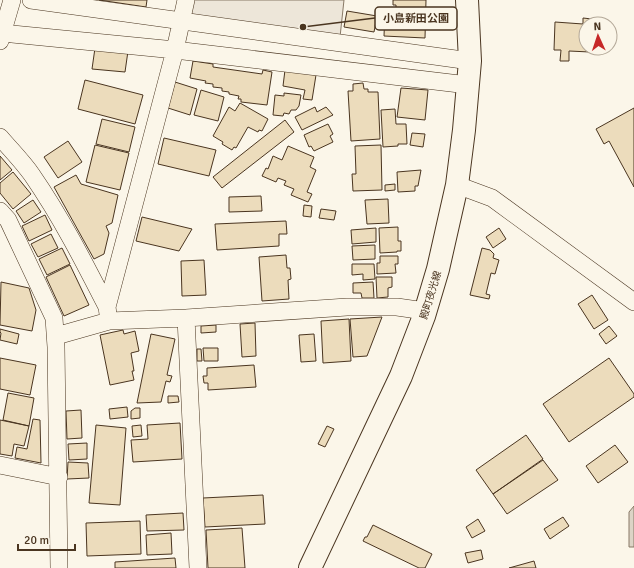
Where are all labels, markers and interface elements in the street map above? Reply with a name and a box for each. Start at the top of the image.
callout: 小島新田公園 [375,7,457,30]
text: 小島新田公園 [383,12,449,25]
north arrow [578,16,618,56]
text: N [593,20,602,33]
street label: 殿町夜光線 [418,270,444,321]
scale bar [18,526,75,552]
text: 20 m [24,533,49,548]

